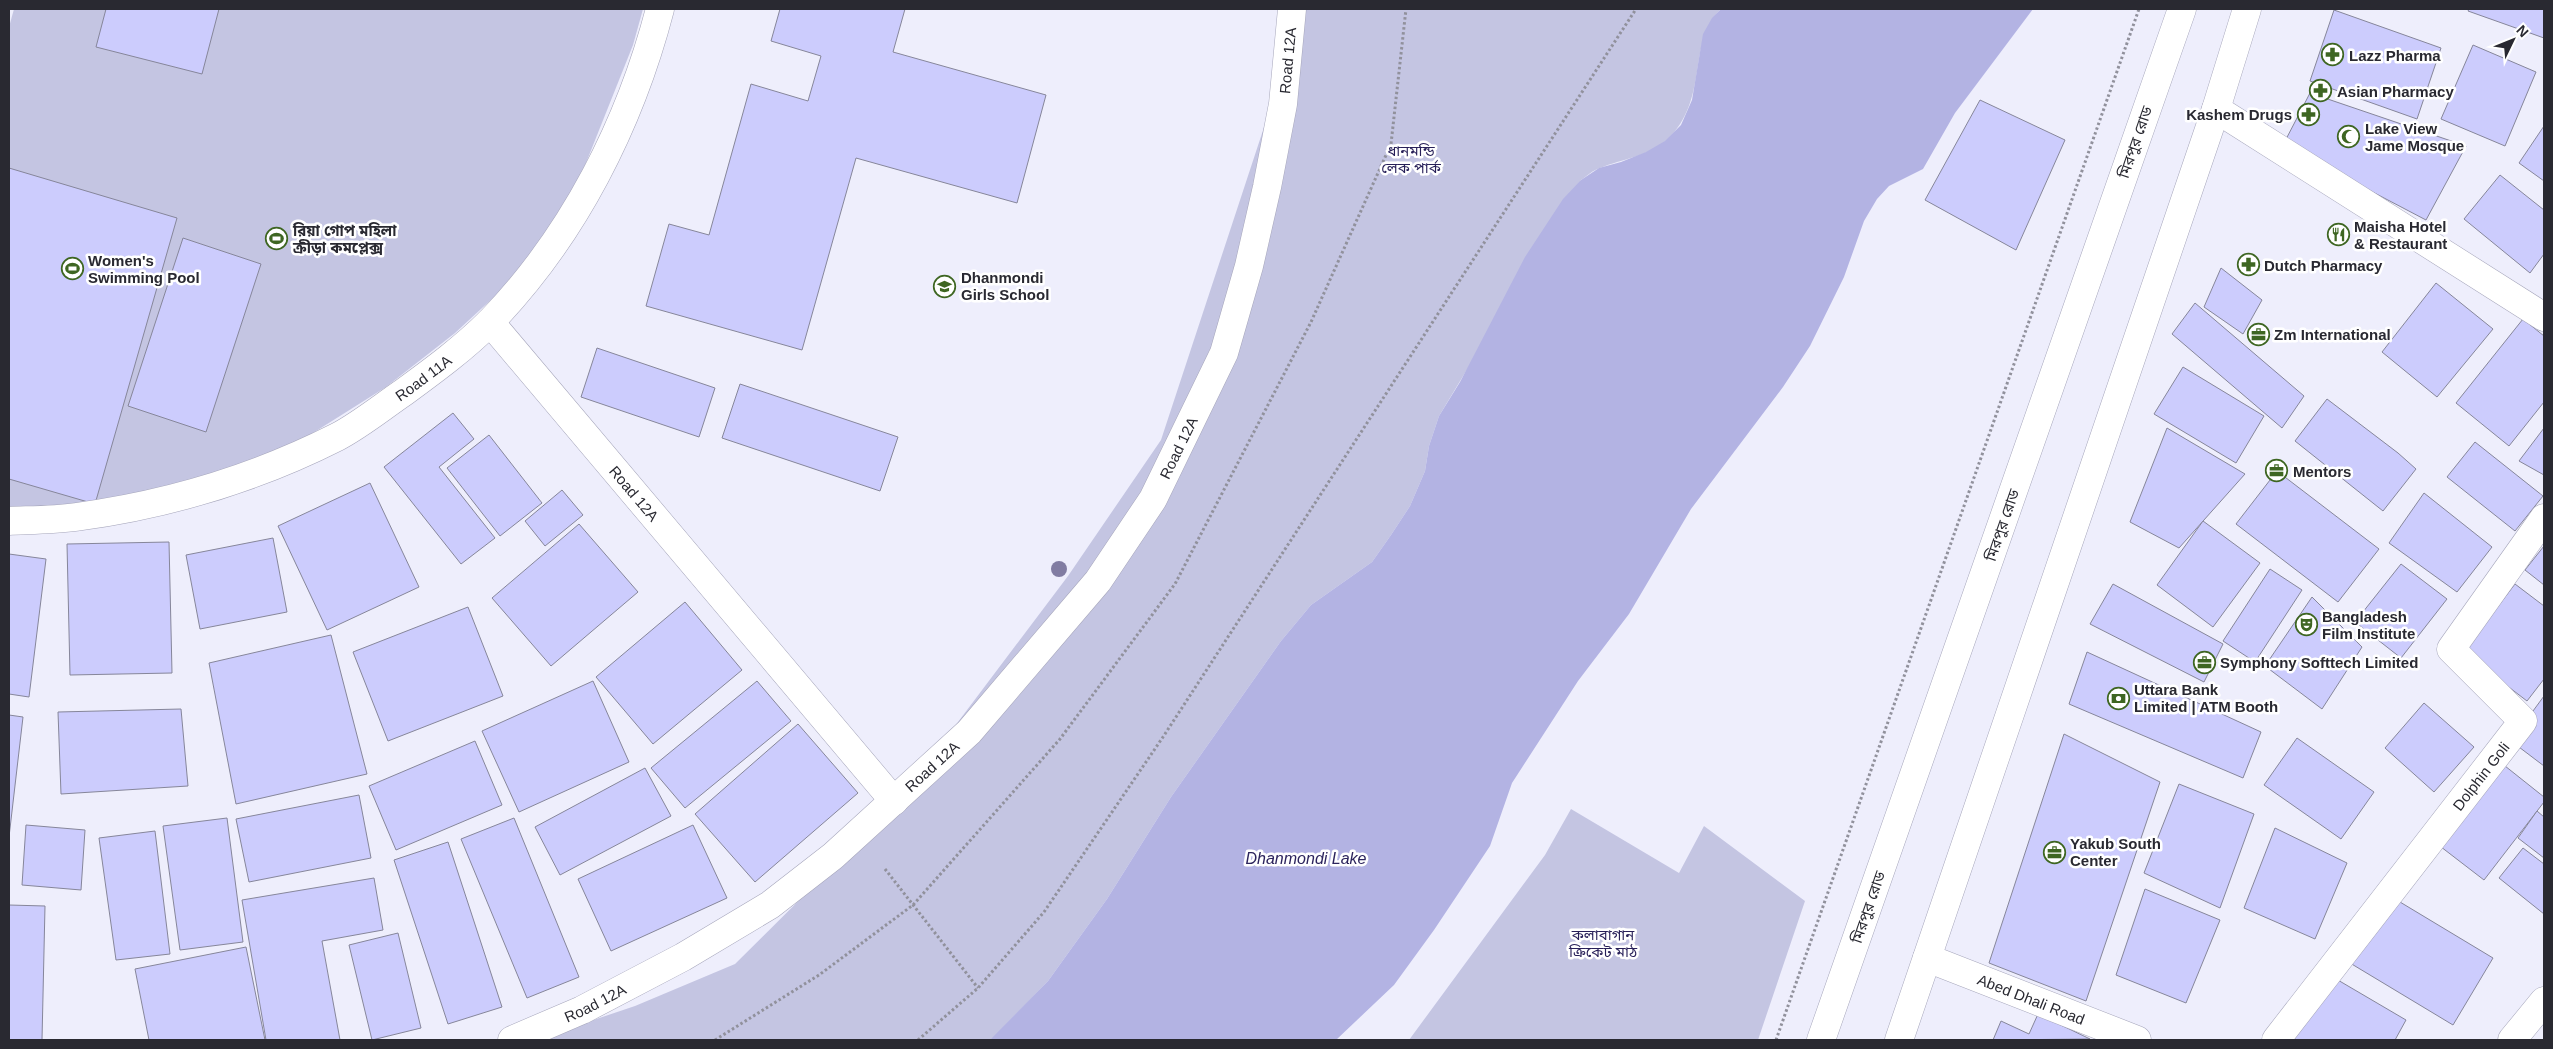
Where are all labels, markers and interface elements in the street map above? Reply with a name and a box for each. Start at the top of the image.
north arrow [2488,15,2538,65]
text: N [2513,22,2532,40]
street label: Road 12A [1276,26,1299,94]
pharmacy icon: Lazz Pharma [2321,43,2345,67]
place label: Lazz Pharma [2349,47,2441,64]
pharmacy icon: Asian Pharmacy [2309,79,2333,103]
place label: Asian Pharmacy [2337,83,2454,100]
pharmacy icon: Kashem Drugs [2296,102,2320,126]
street label: মিরপুর রোড [2114,103,2156,181]
place label: Kashem Drugs [2186,106,2292,123]
place label: Lake View Jame Mosque [2365,120,2464,154]
mosque icon: Lake View Jame Mosque [2337,125,2361,149]
park label: ধানমন্ডি লেক পার্ক [1381,142,1442,176]
place label: Maisha Hotel & Restaurant [2354,218,2447,252]
place label: রিয়া গোপ মহিলা ক্রীড়া কমপ্লেক্স [292,222,397,256]
restaurant icon: Maisha Hotel & Restaurant [2326,223,2350,247]
sports icon: রিয়া গোপ মহিলা ক্রীড়া কমপ্লেক্স [265,227,289,251]
place label: Women's Swimming Pool [88,252,200,286]
pharmacy icon: Dutch Pharmacy [2236,253,2260,277]
sports icon: Women's Swimming Pool [60,257,84,281]
place label: Dutch Pharmacy [2264,257,2383,274]
place label: Dhanmondi Girls School [961,269,1049,303]
school or university icon: Dhanmondi Girls School [933,274,957,298]
office icon: Zm International [2246,322,2270,346]
place label: Zm International [2274,326,2391,343]
street label: Road 11A [392,351,455,404]
street label: Road 12A [1156,414,1200,481]
office icon: Mentors [2265,459,2289,483]
street label: Road 12A [606,462,662,524]
place label: Mentors [2293,463,2351,480]
street label: মিরপুর রোড [1981,486,2023,564]
place label: Bangladesh Film Institute [2322,608,2415,642]
theatre icon: Bangladesh Film Institute [2294,613,2318,637]
office icon: Symphony Softtech Limited [2192,650,2216,674]
place label: Symphony Softtech Limited [2220,654,2418,671]
place label: Uttara Bank Limited | ATM Booth [2134,681,2278,715]
bank icon: Uttara Bank Limited | ATM Booth [2106,686,2130,710]
street label: Road 12A [901,737,962,795]
street label: Dolphin Goli [2449,738,2512,813]
place label: Yakub South Center [2070,835,2161,869]
office icon: Yakub South Center [2042,840,2066,864]
water label: Dhanmondi Lake [1246,850,1367,867]
street label: মিরপুর রোড [1847,868,1889,946]
park label: কলাবাগান ক্রিকেট মাঠ [1568,926,1638,960]
street label: Abed Dhali Road [1975,970,2087,1027]
street label: Road 12A [562,980,629,1025]

